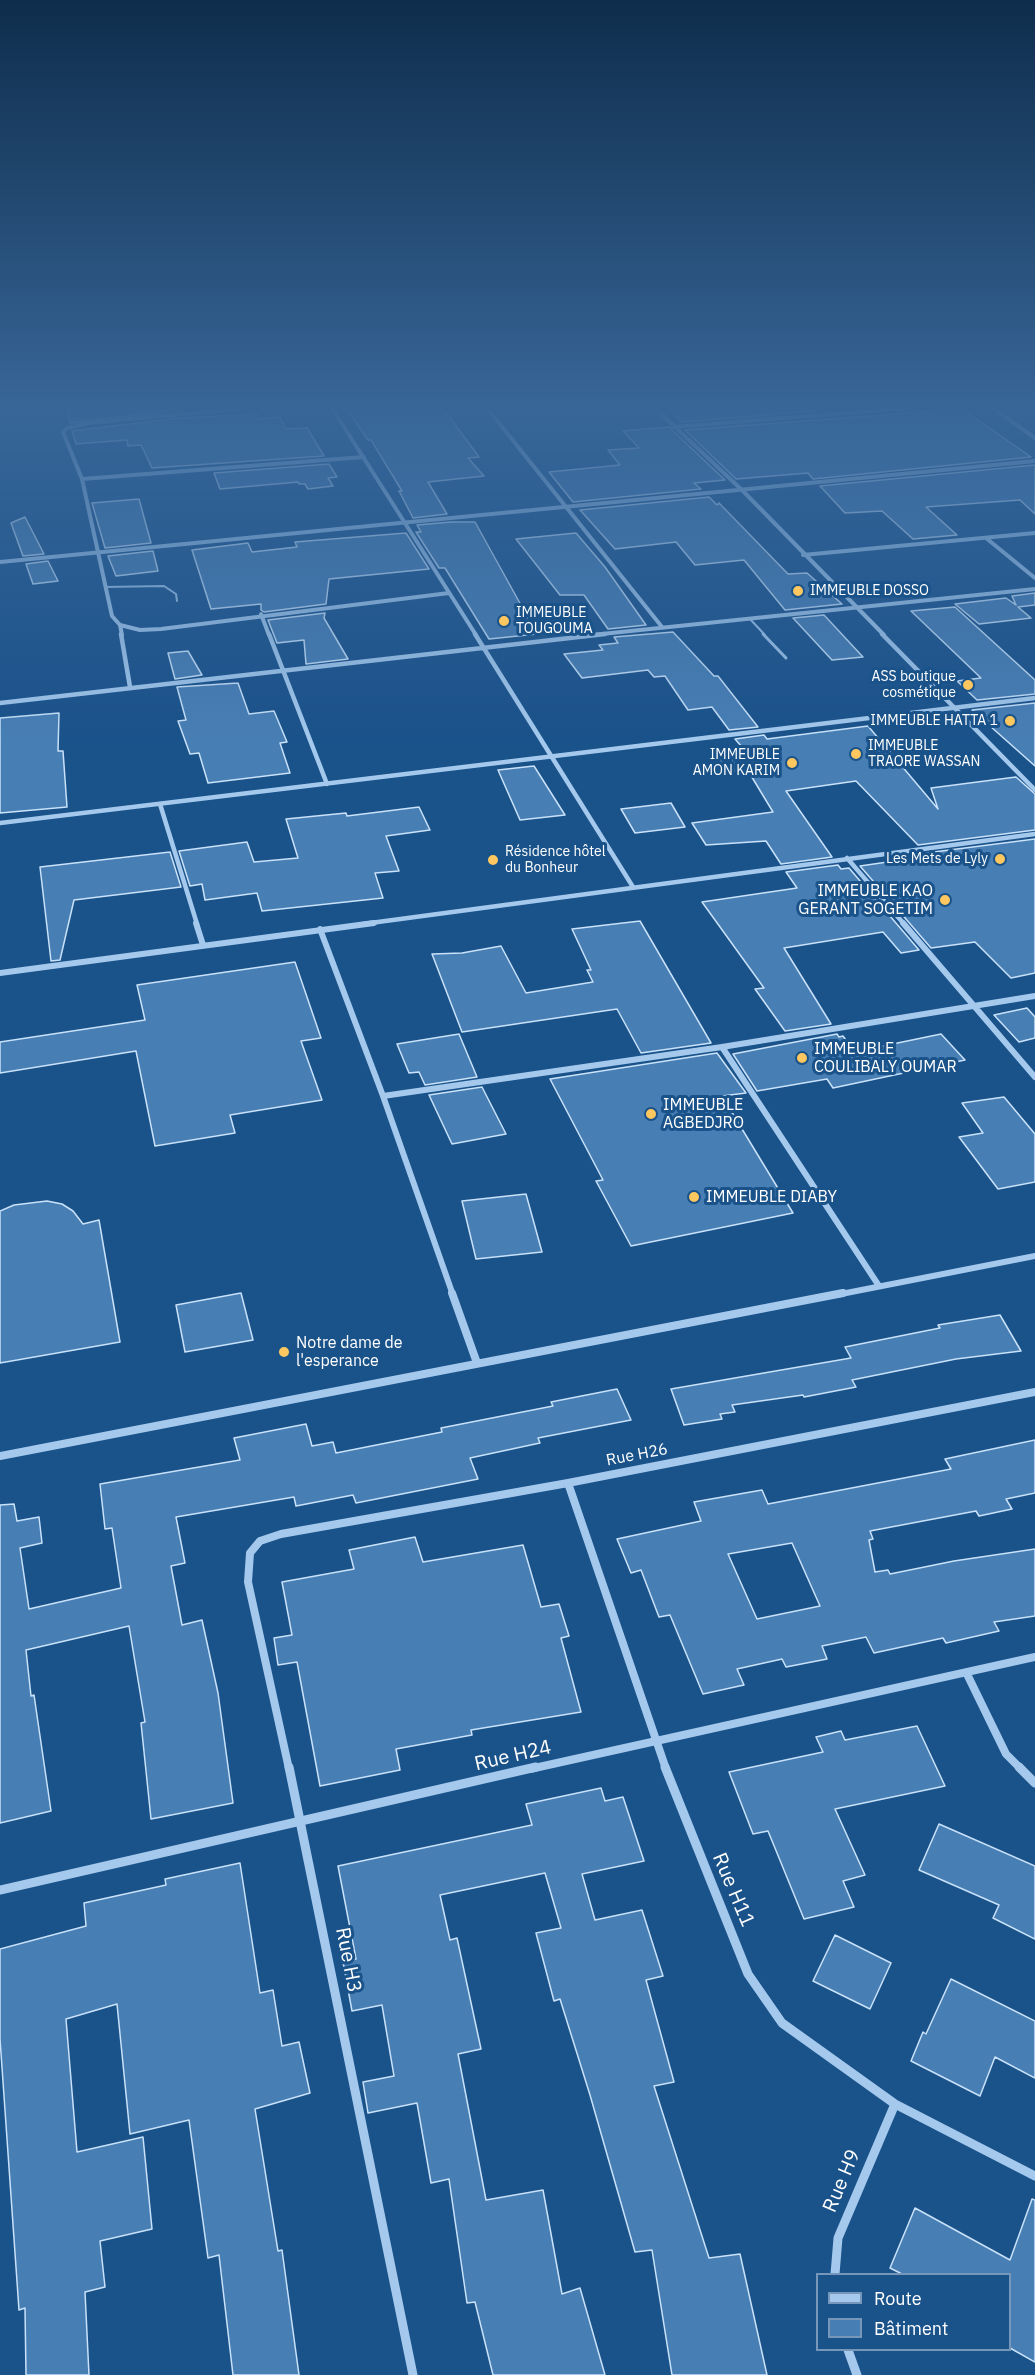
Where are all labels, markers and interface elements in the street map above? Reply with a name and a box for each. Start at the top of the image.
place label: IMMEUBLE DOSSO [810,583,929,599]
marker: IMMEUBLE DOSSO [791,584,805,598]
place label: IMMEUBLE TOUGOUMA [516,605,593,638]
marker: IMMEUBLE TOUGOUMA [497,614,511,628]
place label: ASS boutique cosmétique [872,669,956,702]
marker: ASS boutique cosmétique [961,678,975,692]
place label: IMMEUBLE HATTA 1 [870,713,998,729]
marker: IMMEUBLE HATTA 1 [1003,714,1017,728]
place label: IMMEUBLE TRAORE WASSAN [868,738,980,770]
place label: IMMEUBLE AMON KARIM [693,747,780,780]
marker: IMMEUBLE TRAORE WASSAN [849,747,863,761]
marker: IMMEUBLE AMON KARIM [785,756,799,770]
place label: Résidence hôtel du Bonheur [505,844,606,876]
place label: Les Mets de Lyly [886,851,988,867]
marker: Les Mets de Lyly [993,852,1007,866]
marker: Résidence hôtel du Bonheur [486,853,500,867]
place label: IMMEUBLE KAO GERANT SOGETIM [798,881,933,919]
marker: IMMEUBLE KAO GERANT SOGETIM [938,893,952,907]
place label: IMMEUBLE COULIBALY OUMAR [814,1039,957,1077]
marker: IMMEUBLE COULIBALY OUMAR [795,1051,809,1065]
place label: IMMEUBLE AGBEDJRO [663,1095,744,1133]
marker: IMMEUBLE AGBEDJRO [644,1107,658,1121]
place label: IMMEUBLE DIABY [706,1187,837,1207]
marker: IMMEUBLE DIABY [687,1190,701,1204]
place label: Notre dame de l'esperance [296,1333,403,1371]
marker: Notre dame de l'esperance [277,1345,291,1359]
street label: Rue H26 [605,1440,669,1470]
street label: Rue H24 [472,1736,554,1776]
street label: Rue H11 [707,1849,759,1931]
street label: Rue H3 [330,1925,366,1995]
street label: Rue H9 [818,2146,866,2216]
legend [816,2273,1011,2351]
text: Route [874,2287,922,2310]
text: Bâtiment [874,2317,948,2340]

